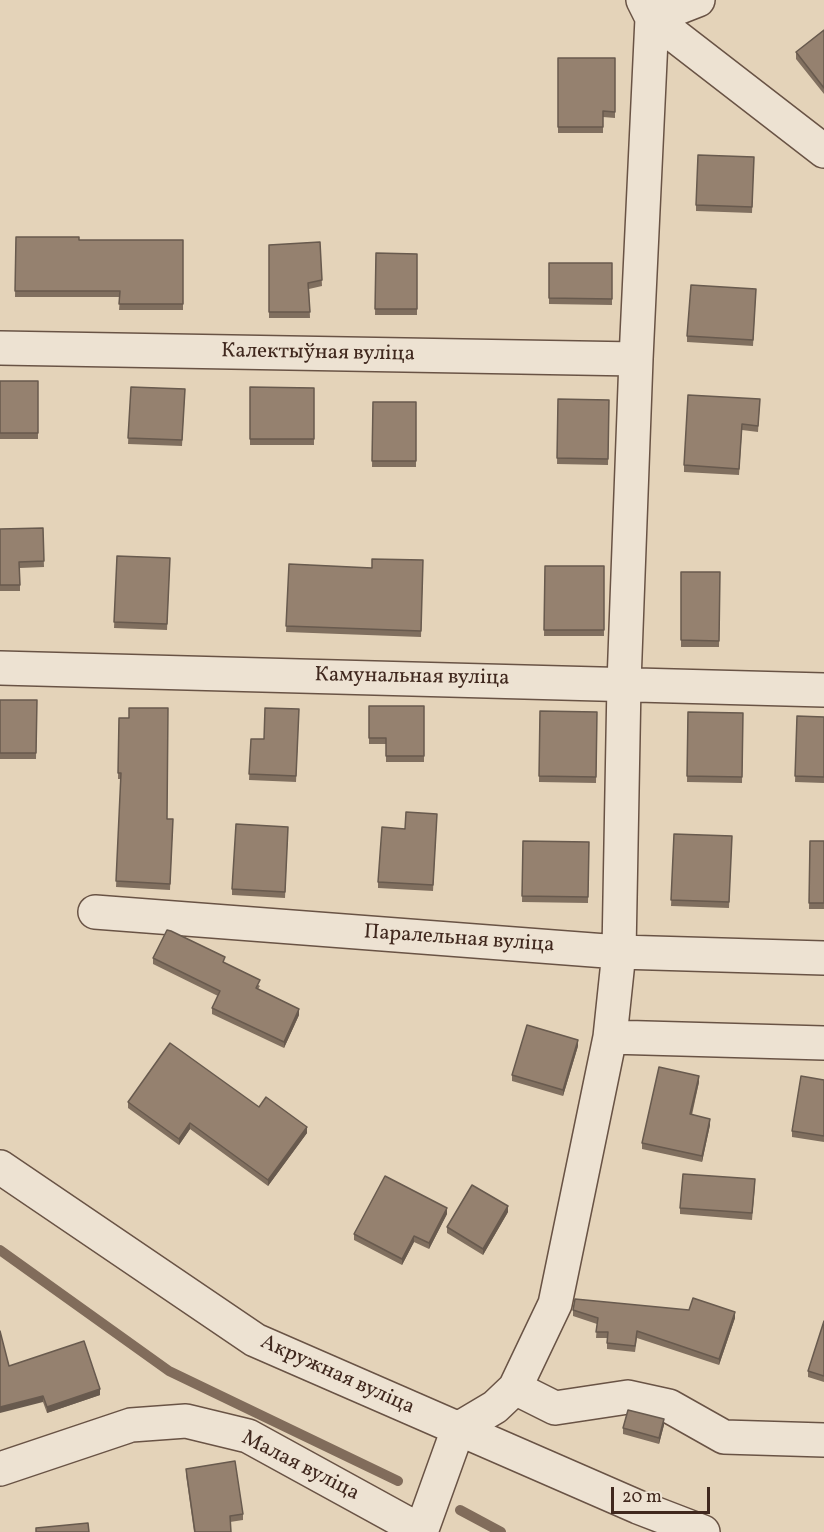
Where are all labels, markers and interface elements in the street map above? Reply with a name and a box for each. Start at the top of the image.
street label: Калектыўная вуліца [221,340,415,368]
street label: Камунальная вуліца [314,664,510,692]
street label: Паралельная вуліца [363,921,555,959]
street label: Акружная вуліца [256,1331,418,1421]
street label: Малая вуліца [237,1427,363,1507]
scale bar [614,1475,713,1513]
text: 20 m [622,1485,662,1510]

